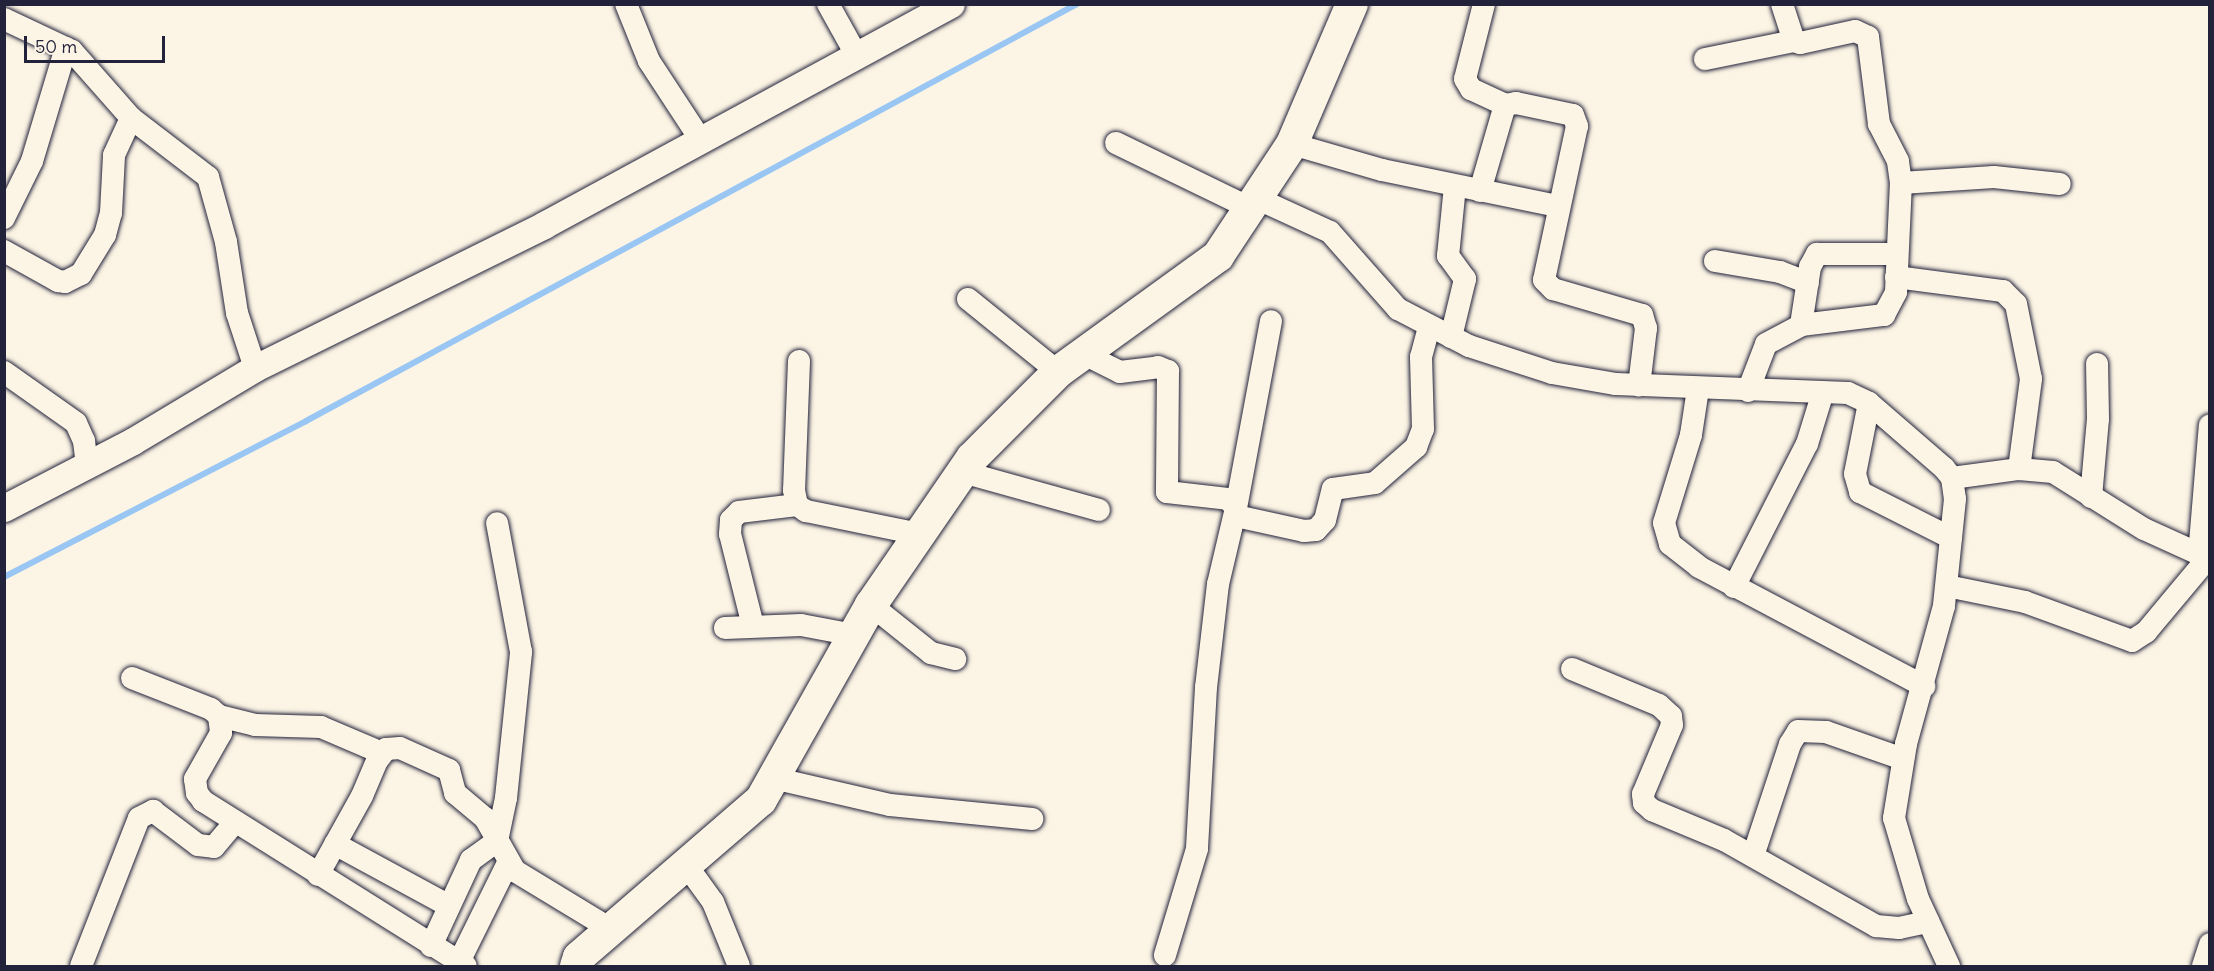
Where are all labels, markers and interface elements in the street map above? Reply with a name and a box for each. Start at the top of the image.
scale bar [27,24,168,62]
text: 50 m [35,35,77,58]

